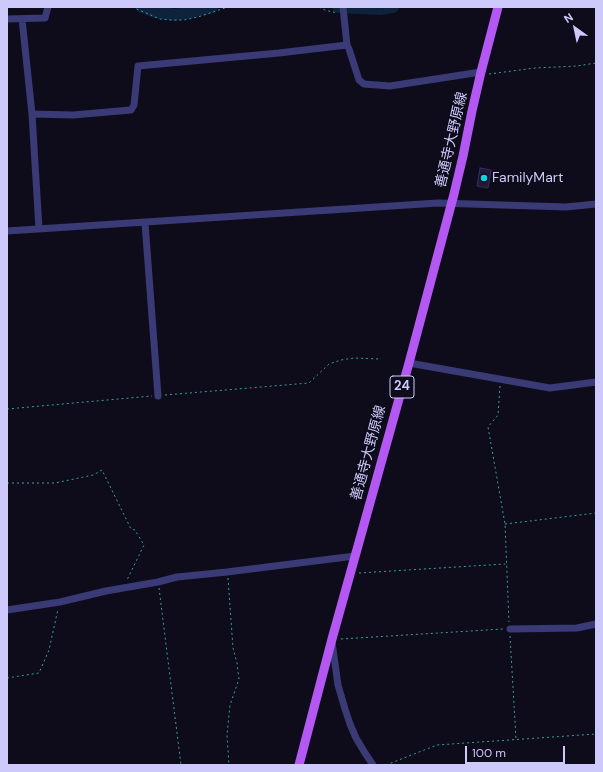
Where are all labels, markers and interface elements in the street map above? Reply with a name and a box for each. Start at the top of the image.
north arrow [555,8,595,48]
text: N [561,10,576,26]
street label: 善通寺大野原線 [433,90,471,190]
place label: FamilyMart [492,170,563,186]
marker: FamilyMart [479,173,489,183]
road number: 24 [390,376,414,398]
street label: 善通寺大野原線 [348,403,390,503]
scale bar [467,738,567,764]
text: 100 m [472,745,506,761]

